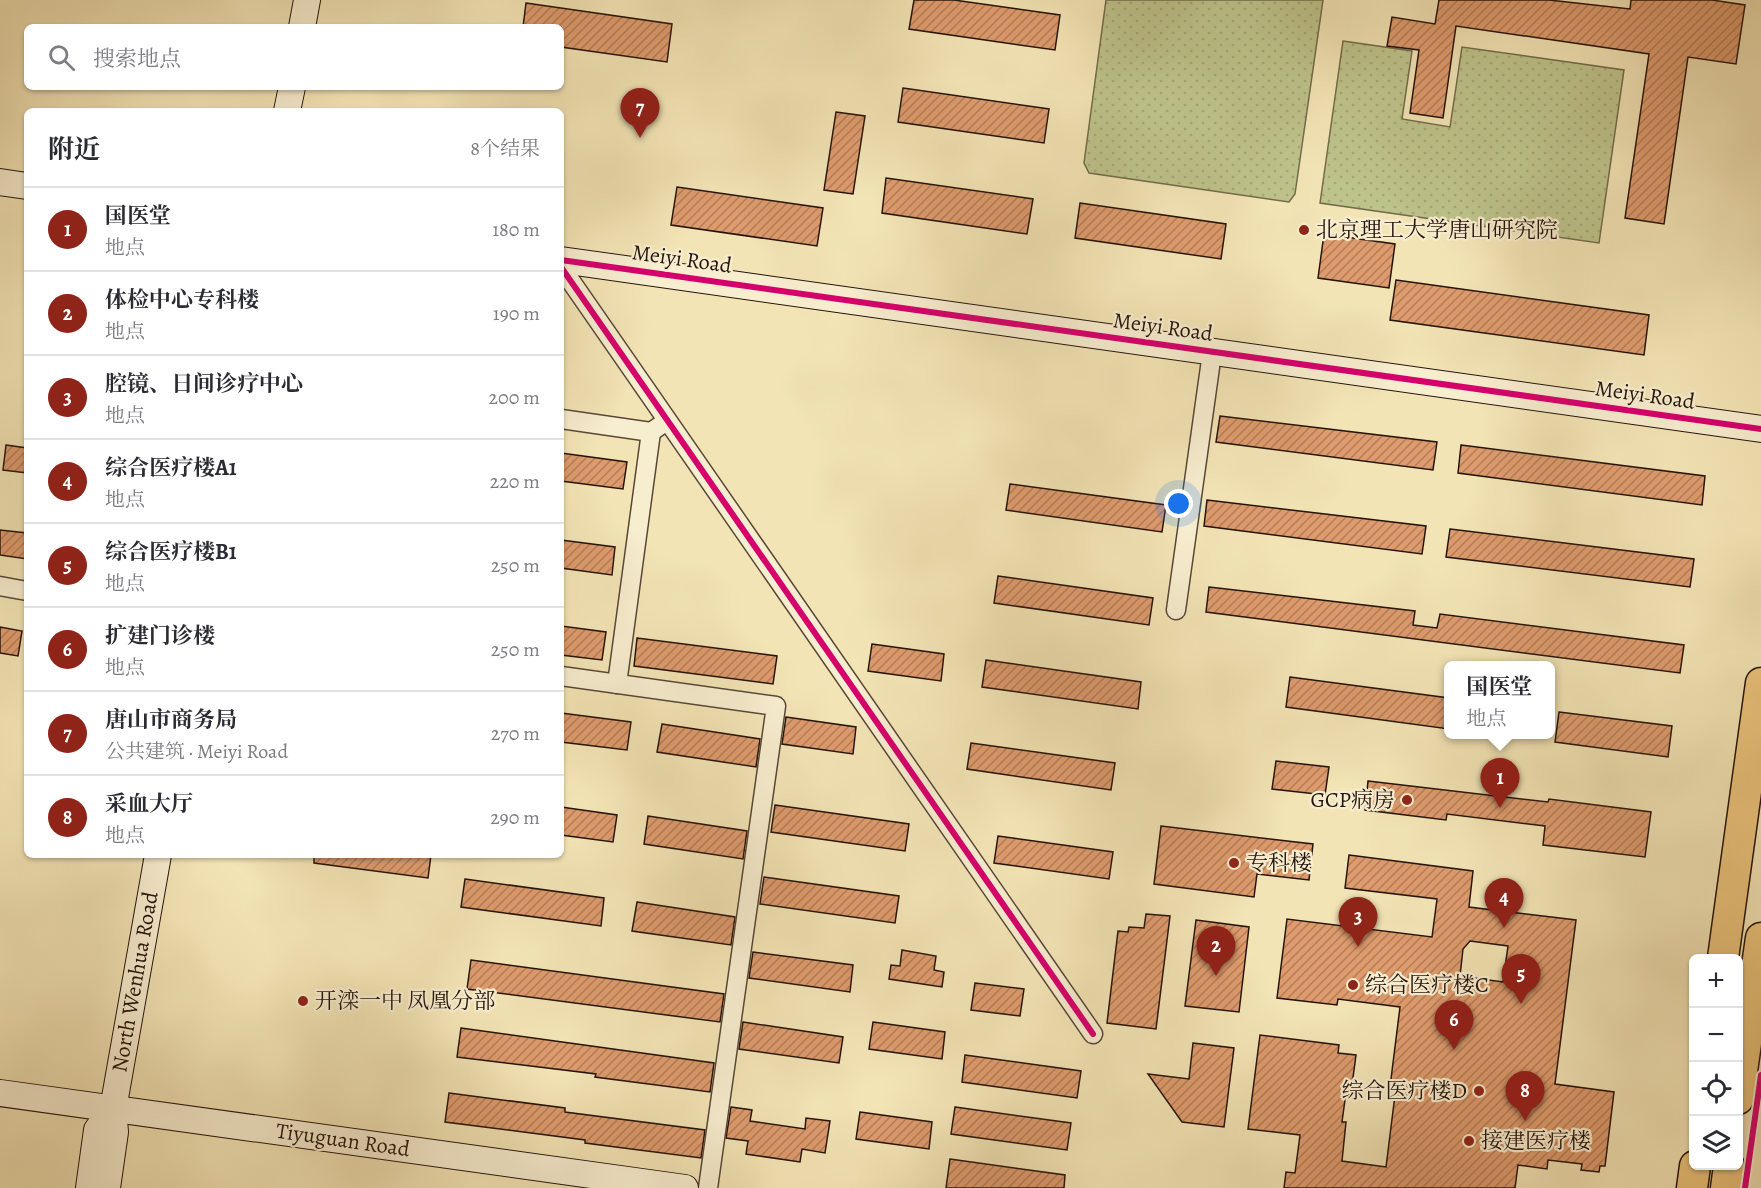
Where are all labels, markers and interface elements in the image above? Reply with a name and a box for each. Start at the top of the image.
search box [24,24,564,90]
icon: search [45,41,78,74]
text: 搜索地点 [93,44,181,74]
pin: 7 [620,88,660,138]
text: 附近 [48,132,100,167]
text: 8个结果 [470,135,540,162]
text: 国医堂 [105,201,171,231]
place label: 北京理工大学唐山研究院 [1316,215,1558,245]
text: 1 [64,216,71,243]
text: 180 m [492,216,540,243]
marker: 北京理工大学唐山研究院 [1297,223,1311,237]
text: 地点 [105,234,145,261]
street label: Meiyi Road [630,237,734,281]
text: 体检中心专科楼 [105,285,259,315]
text: 2 [63,300,72,327]
text: 190 m [493,300,540,327]
street label: Meiyi Road [1111,305,1215,349]
text: 地点 [105,318,145,345]
text: 腔镜、日间诊疗中心 [105,369,303,399]
street label: Meiyi Road [1593,373,1697,417]
text: 3 [63,384,72,411]
text: 200 m [489,384,540,411]
text: 地点 [105,402,145,429]
text: 综合医疗楼A1 [105,453,237,483]
text: 4 [63,468,72,495]
text: 220 m [490,468,540,495]
text: 地点 [105,486,145,513]
your location [1164,489,1193,518]
text: 综合医疗楼B1 [105,537,237,567]
text: 5 [63,552,72,579]
text: 250 m [491,552,540,579]
text: 地点 [105,570,145,597]
text: 扩建门诊楼 [105,621,215,651]
text: 6 [63,636,72,663]
text: 250 m [491,636,540,663]
text: 地点 [105,654,145,681]
popup [1444,661,1555,739]
text: 国医堂 [1466,672,1533,702]
text: 唐山市商务局 [105,705,237,735]
text: 地点 [1466,705,1506,732]
text: 7 [63,720,72,747]
text: 270 m [491,720,540,747]
text: 公共建筑 · Meiyi Road [105,738,288,765]
pin: 1 [1480,758,1520,808]
place label: GCP病房 [1310,785,1395,815]
text: 采血大厅 [105,789,193,819]
marker: GCP病房 [1400,793,1414,807]
text: 8 [63,804,72,831]
text: 290 m [490,804,540,831]
text: 地点 [105,822,145,849]
place label: 专科楼 [1246,848,1312,878]
marker: 专科楼 [1227,856,1241,870]
pin: 4 [1484,878,1524,928]
street label: North Wenhua Road [104,889,166,1075]
pin: 3 [1338,898,1378,947]
pin: 2 [1196,926,1236,976]
pin: 5 [1502,954,1540,1004]
map controls [1689,954,1743,1170]
button: + [1689,954,1743,1008]
place label: 综合医疗楼C [1365,970,1489,1000]
marker: 综合医疗楼C [1346,978,1360,992]
place label: 开滦一中 凤凰分部 [315,986,495,1016]
marker: 开滦一中 凤凰分部 [296,994,310,1008]
pin: 6 [1434,1000,1474,1050]
button: − [1689,1008,1743,1062]
button: locate [1689,1062,1743,1116]
pin: 8 [1506,1072,1544,1121]
place label: 综合医疗楼D [1342,1076,1467,1106]
marker: 综合医疗楼D [1472,1084,1486,1098]
street label: Tiyuguan Road [274,1116,412,1164]
button: layers [1689,1116,1743,1170]
place label: 接建医疗楼 [1481,1126,1591,1156]
marker: 接建医疗楼 [1462,1134,1476,1148]

